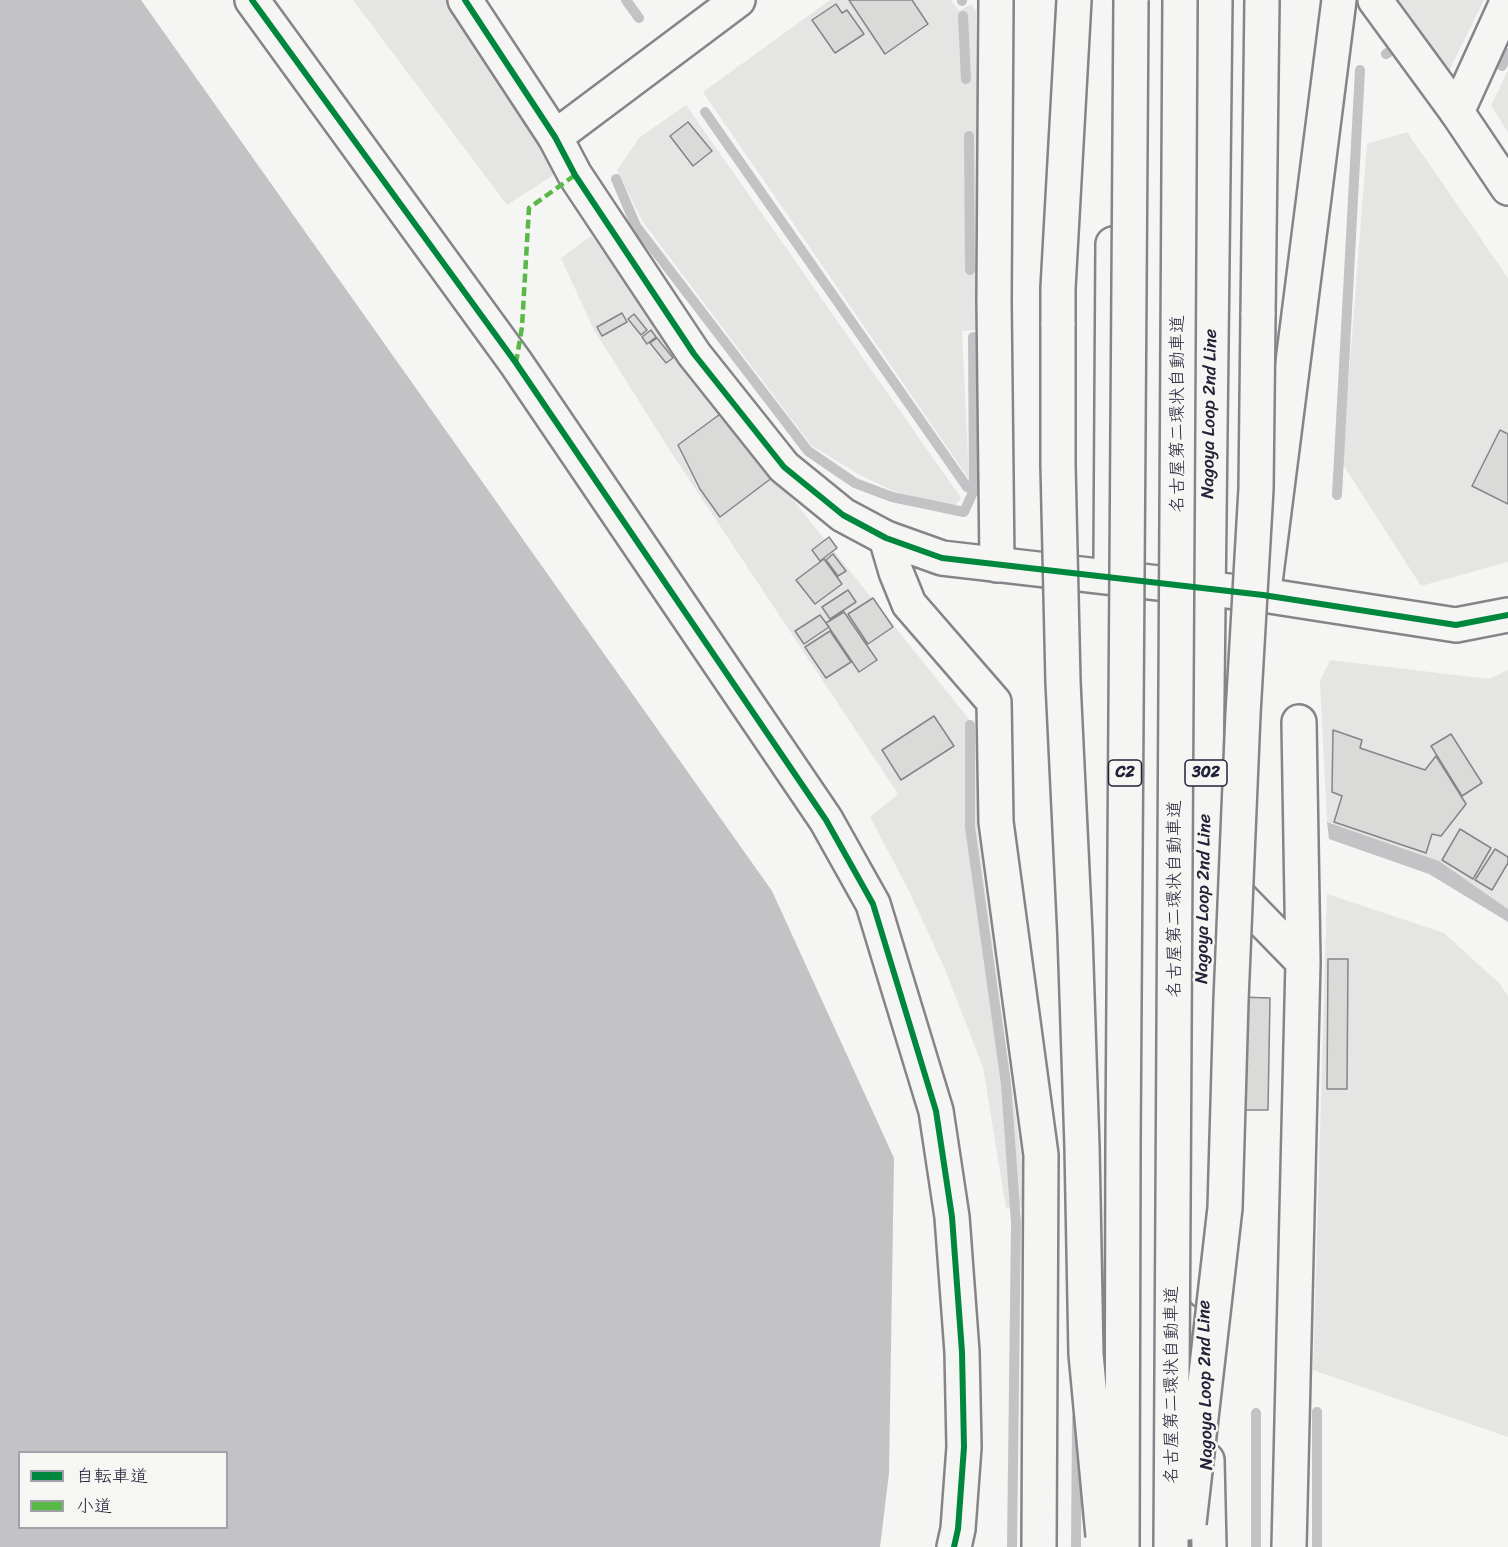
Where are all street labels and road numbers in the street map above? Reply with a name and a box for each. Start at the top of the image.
street label: 名古屋第二環状自動車道 [1167,315,1189,513]
street label: Nagoya Loop 2nd Line [1198,329,1222,499]
road number: C2 [1108,760,1142,786]
road number: 302 [1185,760,1227,786]
street label: 名古屋第二環状自動車道 [1164,800,1186,998]
street label: Nagoya Loop 2nd Line [1192,814,1216,984]
street label: 名古屋第二環状自動車道 [1161,1286,1183,1484]
street label: Nagoya Loop 2nd Line [1194,1300,1218,1470]

